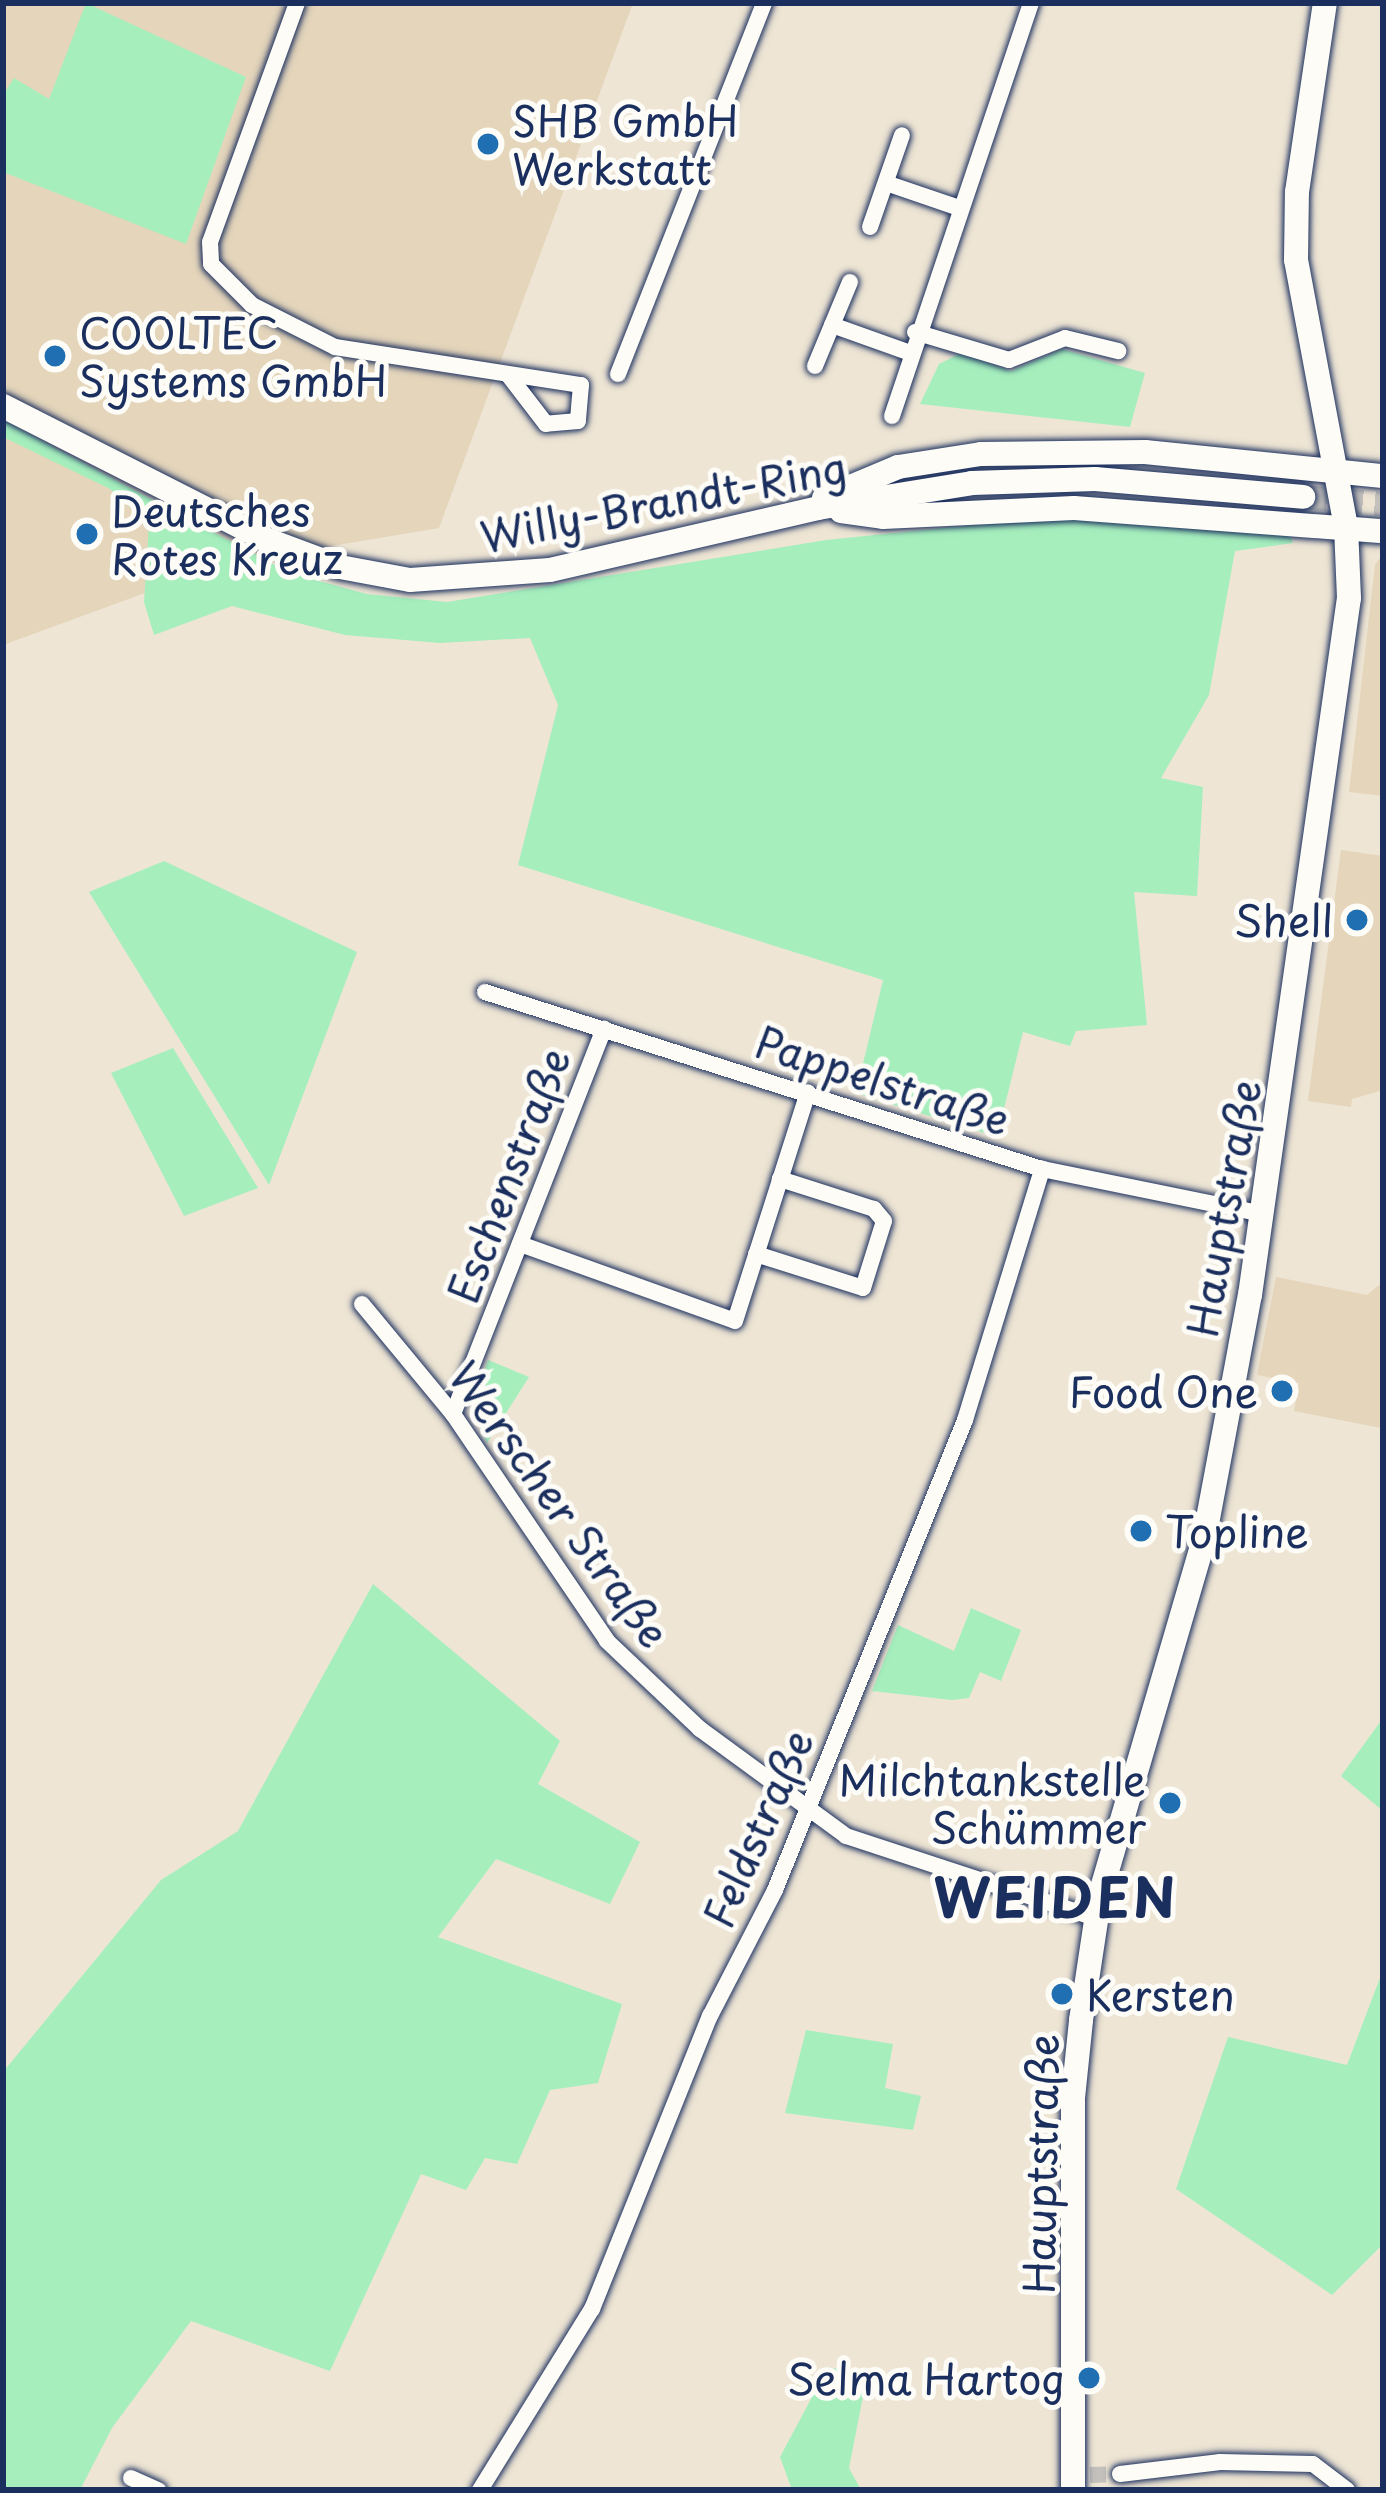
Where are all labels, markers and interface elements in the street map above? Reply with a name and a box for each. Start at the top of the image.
place label: SHB GmbH Werkstatt [512,95,740,194]
marker: SHB GmbH Werkstatt [475,131,501,157]
place label: COOLTEC Systems GmbH [79,307,389,406]
marker: COOLTEC Systems GmbH [42,343,68,369]
street label: Willy-Brandt-Ring [476,441,850,561]
place label: Deutsches Rotes Kreuz [111,485,347,584]
marker: Deutsches Rotes Kreuz [74,521,100,547]
place label: Shell [1234,895,1333,945]
marker: Shell [1344,907,1370,933]
street label: Pappelstraße [750,1015,1016,1145]
street label: Eschenstraße [436,1041,580,1309]
street label: Hauptstraße [1176,1076,1270,1340]
street label: Werscher Straße [439,1350,681,1658]
place label: Food One [1067,1366,1258,1416]
marker: Food One [1269,1378,1295,1404]
place label: Topline [1165,1506,1309,1556]
marker: Topline [1128,1518,1154,1544]
street label: Feldstraße [691,1722,823,1934]
place label: Milchtankstelle Schümmer [839,1754,1146,1852]
marker: Milchtankstelle Schümmer [1157,1790,1183,1816]
district label: WEIDEN [934,1864,1178,1928]
place label: Kersten [1086,1969,1235,2019]
marker: Kersten [1049,1981,1075,2007]
street label: Hauptstraße [1013,2034,1067,2294]
place label: Selma Hartog [783,2353,1065,2403]
marker: Selma Hartog [1076,2365,1102,2391]

